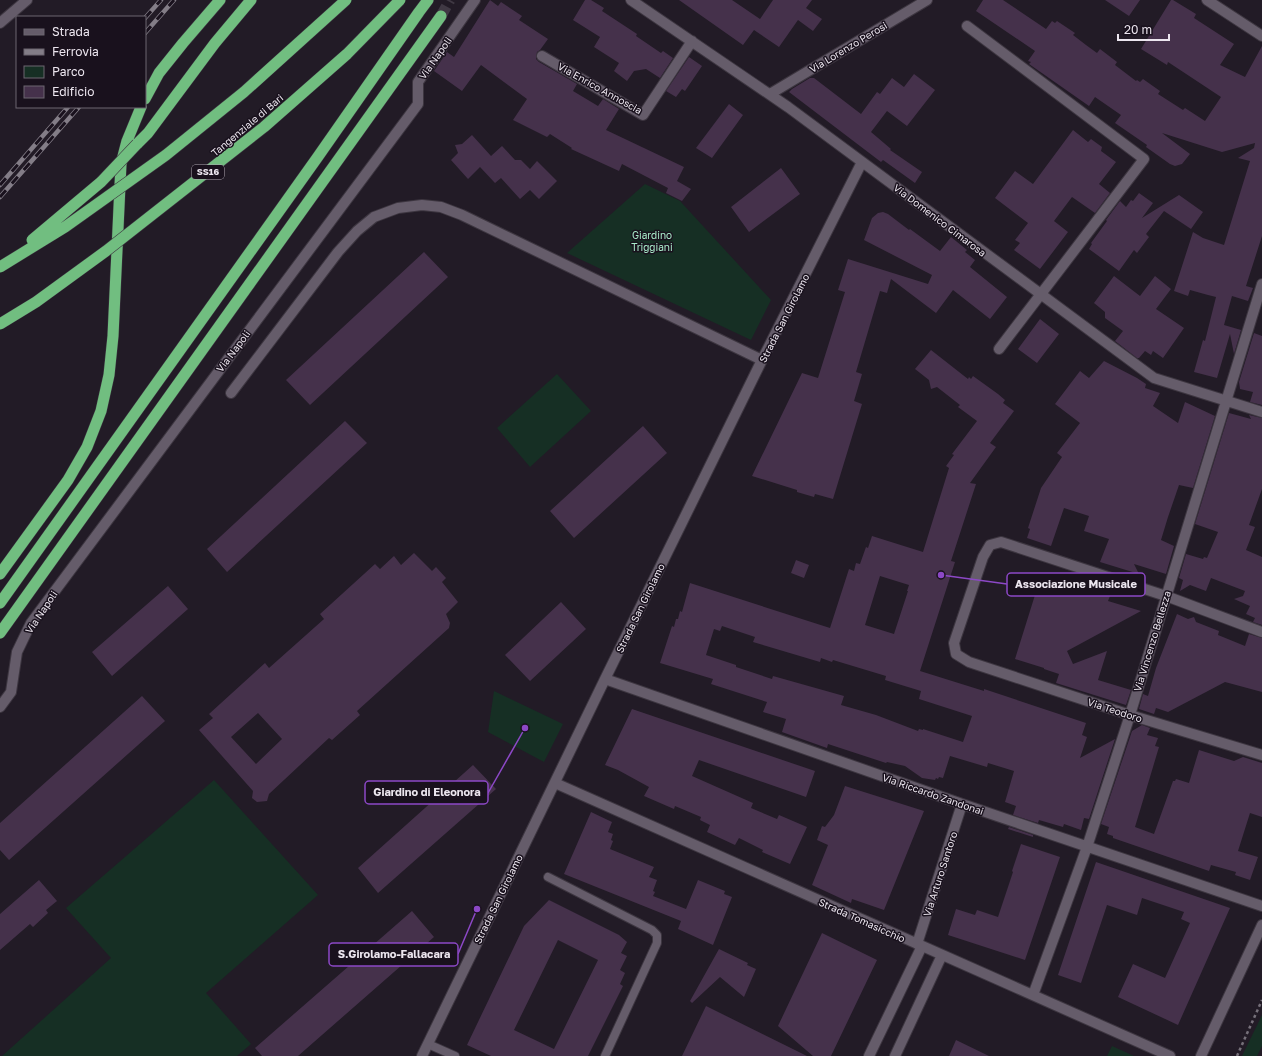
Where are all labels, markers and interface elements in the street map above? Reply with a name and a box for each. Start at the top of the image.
legend [16,16,146,108]
scale bar [1118,16,1169,42]
street label: Via Lorenzo Perosi [807,19,889,75]
text: 20 m [1124,22,1152,37]
text: Strada [52,24,90,39]
street label: Via Napoli [416,35,454,81]
text: Ferrovia [52,44,99,59]
street label: Via Enrico Annoscia [556,60,644,116]
text: Parco [52,64,85,79]
text: Edificio [52,84,94,99]
street label: Tangenziale di Bari [209,91,285,159]
road number: SS16 [192,165,224,179]
street label: Via Domenico Cimarosa [891,181,989,259]
park label: Giardino Triggiani [631,229,673,253]
street label: Strada San Girolamo [756,272,812,364]
street label: Via Napoli [214,328,252,374]
street label: Strada San Girolamo [613,561,667,655]
callout: Associazione Musicale [1007,573,1145,596]
text: Associazione Musicale [1015,577,1137,590]
street label: Via Napoli [22,588,60,636]
street label: Via Vincenzo Bellezza [1131,589,1173,693]
street label: Via Teodoro [1086,696,1144,724]
street label: Via Riccardo Zandonai [881,771,985,817]
callout: Giardino di Eleonora [365,781,488,804]
text: Giardino di Eleonora [373,785,481,798]
street label: Via Arturo Santoro [921,830,959,918]
street label: Strada San Girolamo [471,852,525,946]
street label: Strada Tomasicchio [817,896,907,944]
callout: S.Girolamo-Fallacara [329,943,458,966]
text: S.Girolamo-Fallacara [338,947,450,960]

